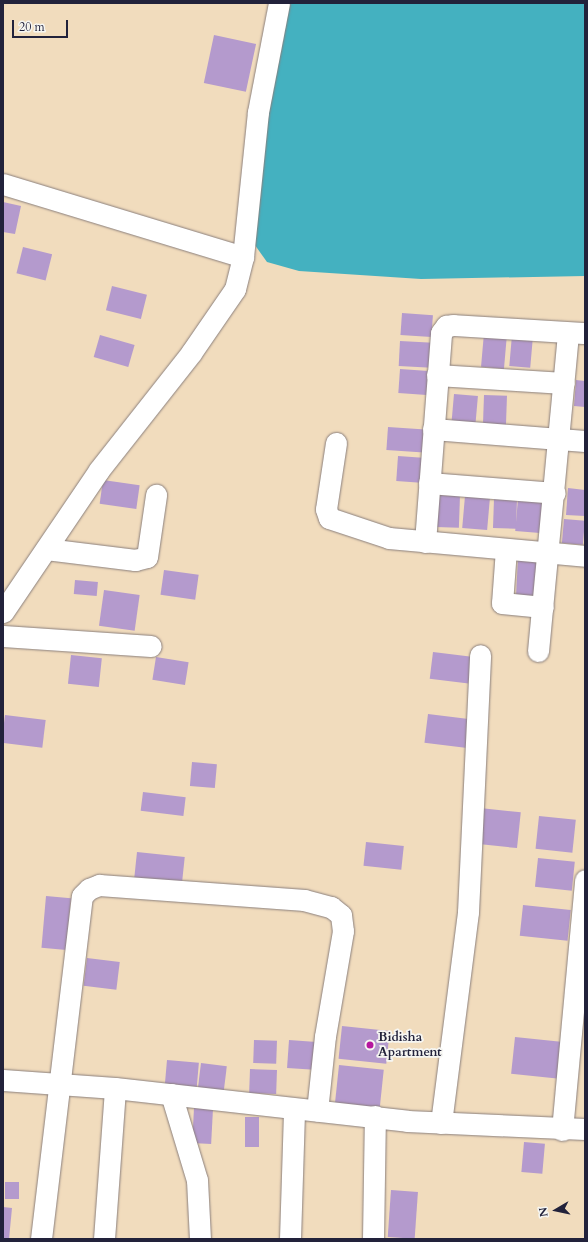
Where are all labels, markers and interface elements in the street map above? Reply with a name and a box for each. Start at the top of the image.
scale bar [14,12,70,38]
text: 20 m [19,19,45,35]
place label: Bidisha Apartment [378,1030,442,1061]
marker: Bidisha Apartment [365,1040,375,1050]
north arrow [536,1190,576,1230]
text: N [536,1206,552,1218]

